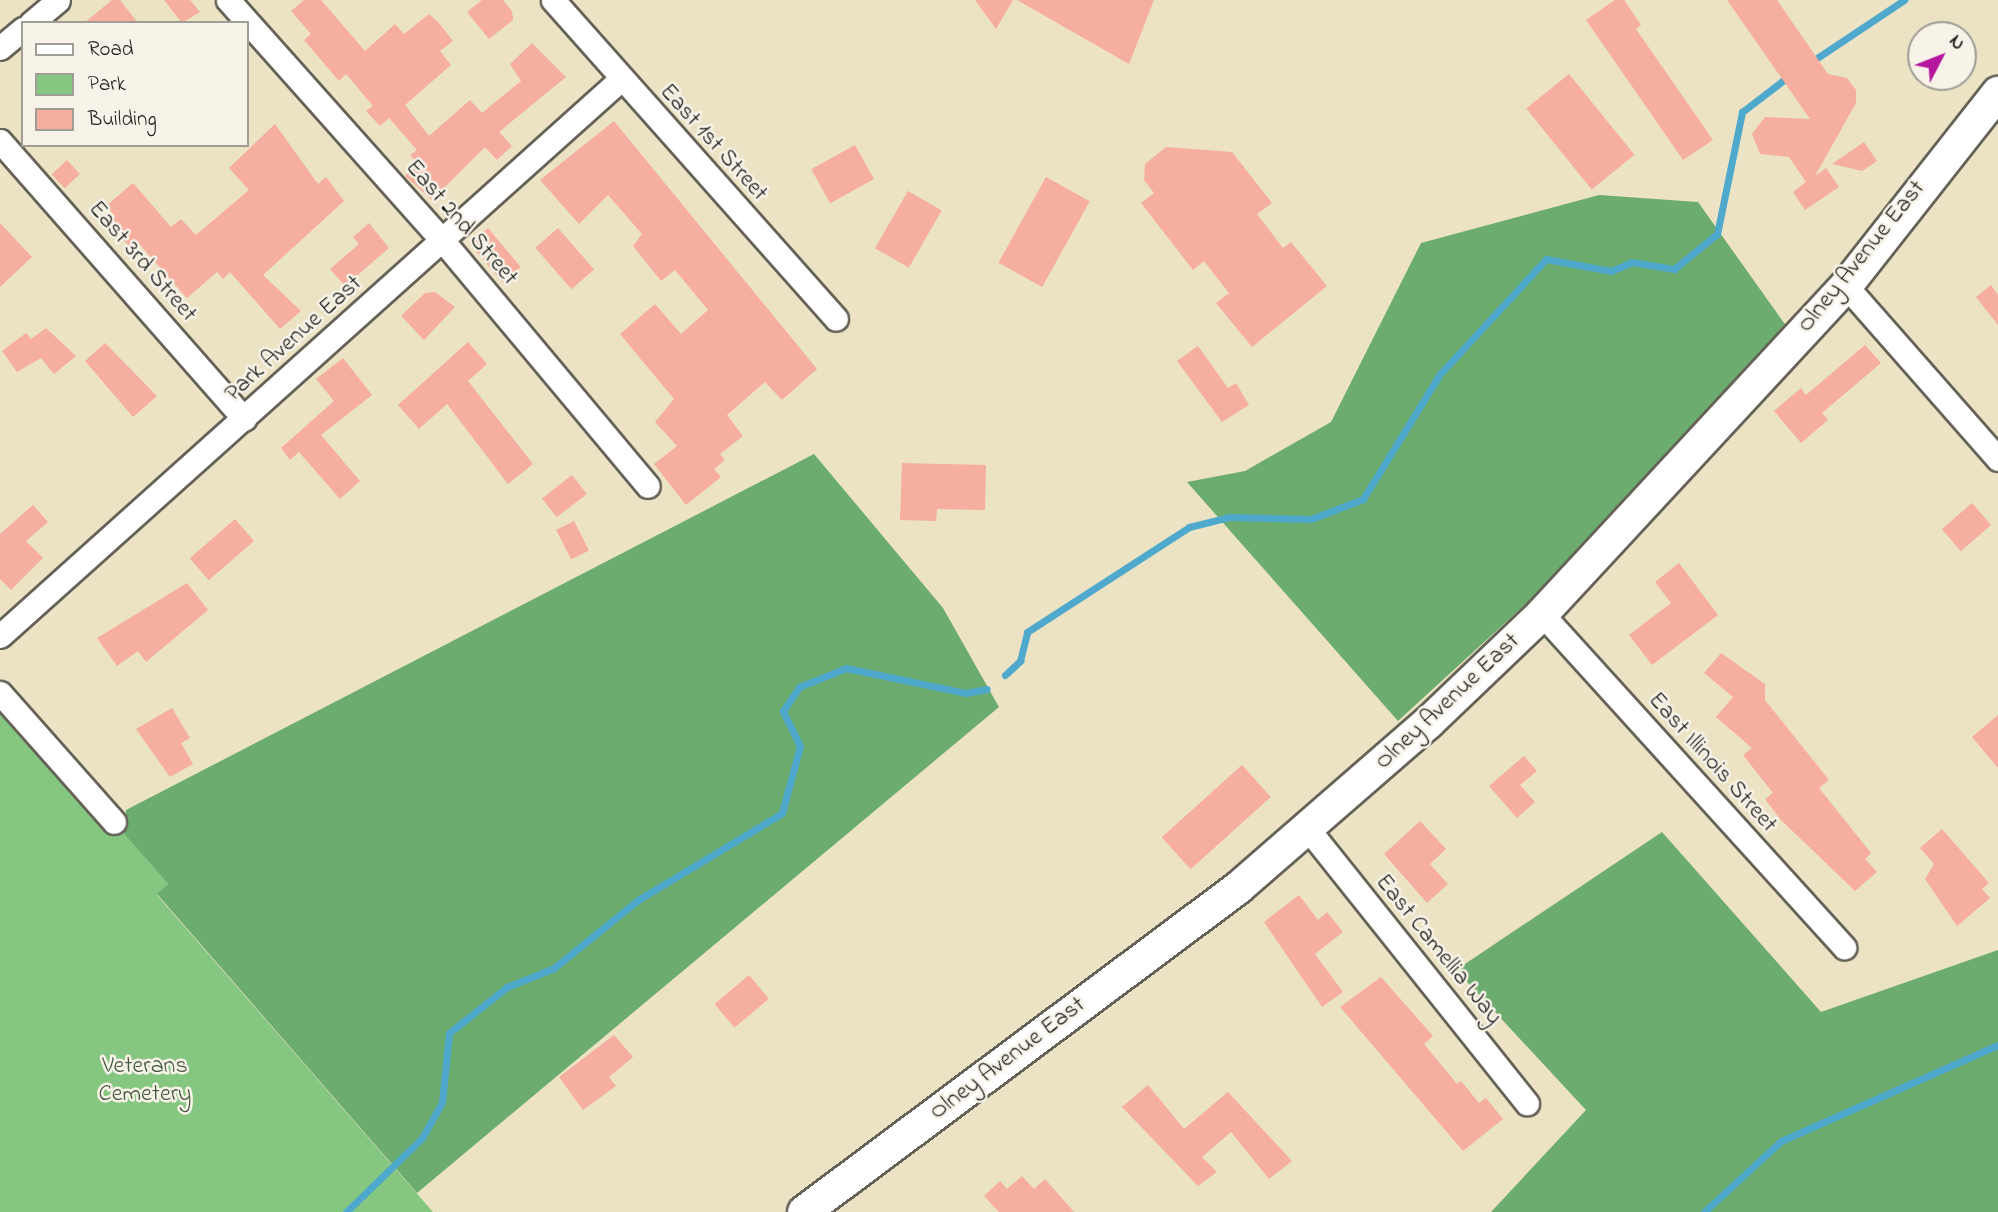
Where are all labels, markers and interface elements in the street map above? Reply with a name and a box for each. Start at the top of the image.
legend [21,21,248,147]
north arrow [1907,21,1977,91]
text: N [1942,29,1971,57]
text: Road [88,35,134,65]
text: Park [88,70,126,100]
street label: East 1st Street [653,78,773,208]
text: Building [88,105,157,135]
street label: East 2nd Street [398,154,524,292]
street label: Olney Avenue East [1792,175,1932,339]
street label: East 3rd Street [82,196,202,328]
street label: Park Avenue East [219,270,369,408]
street label: Olney Avenue East [1370,628,1526,776]
street label: East Illinois Street [1641,687,1783,839]
street label: East Camellia Way [1368,869,1508,1031]
street label: Olney Avenue East [925,991,1091,1127]
park label: Veterans Cemetery [99,1053,191,1109]

